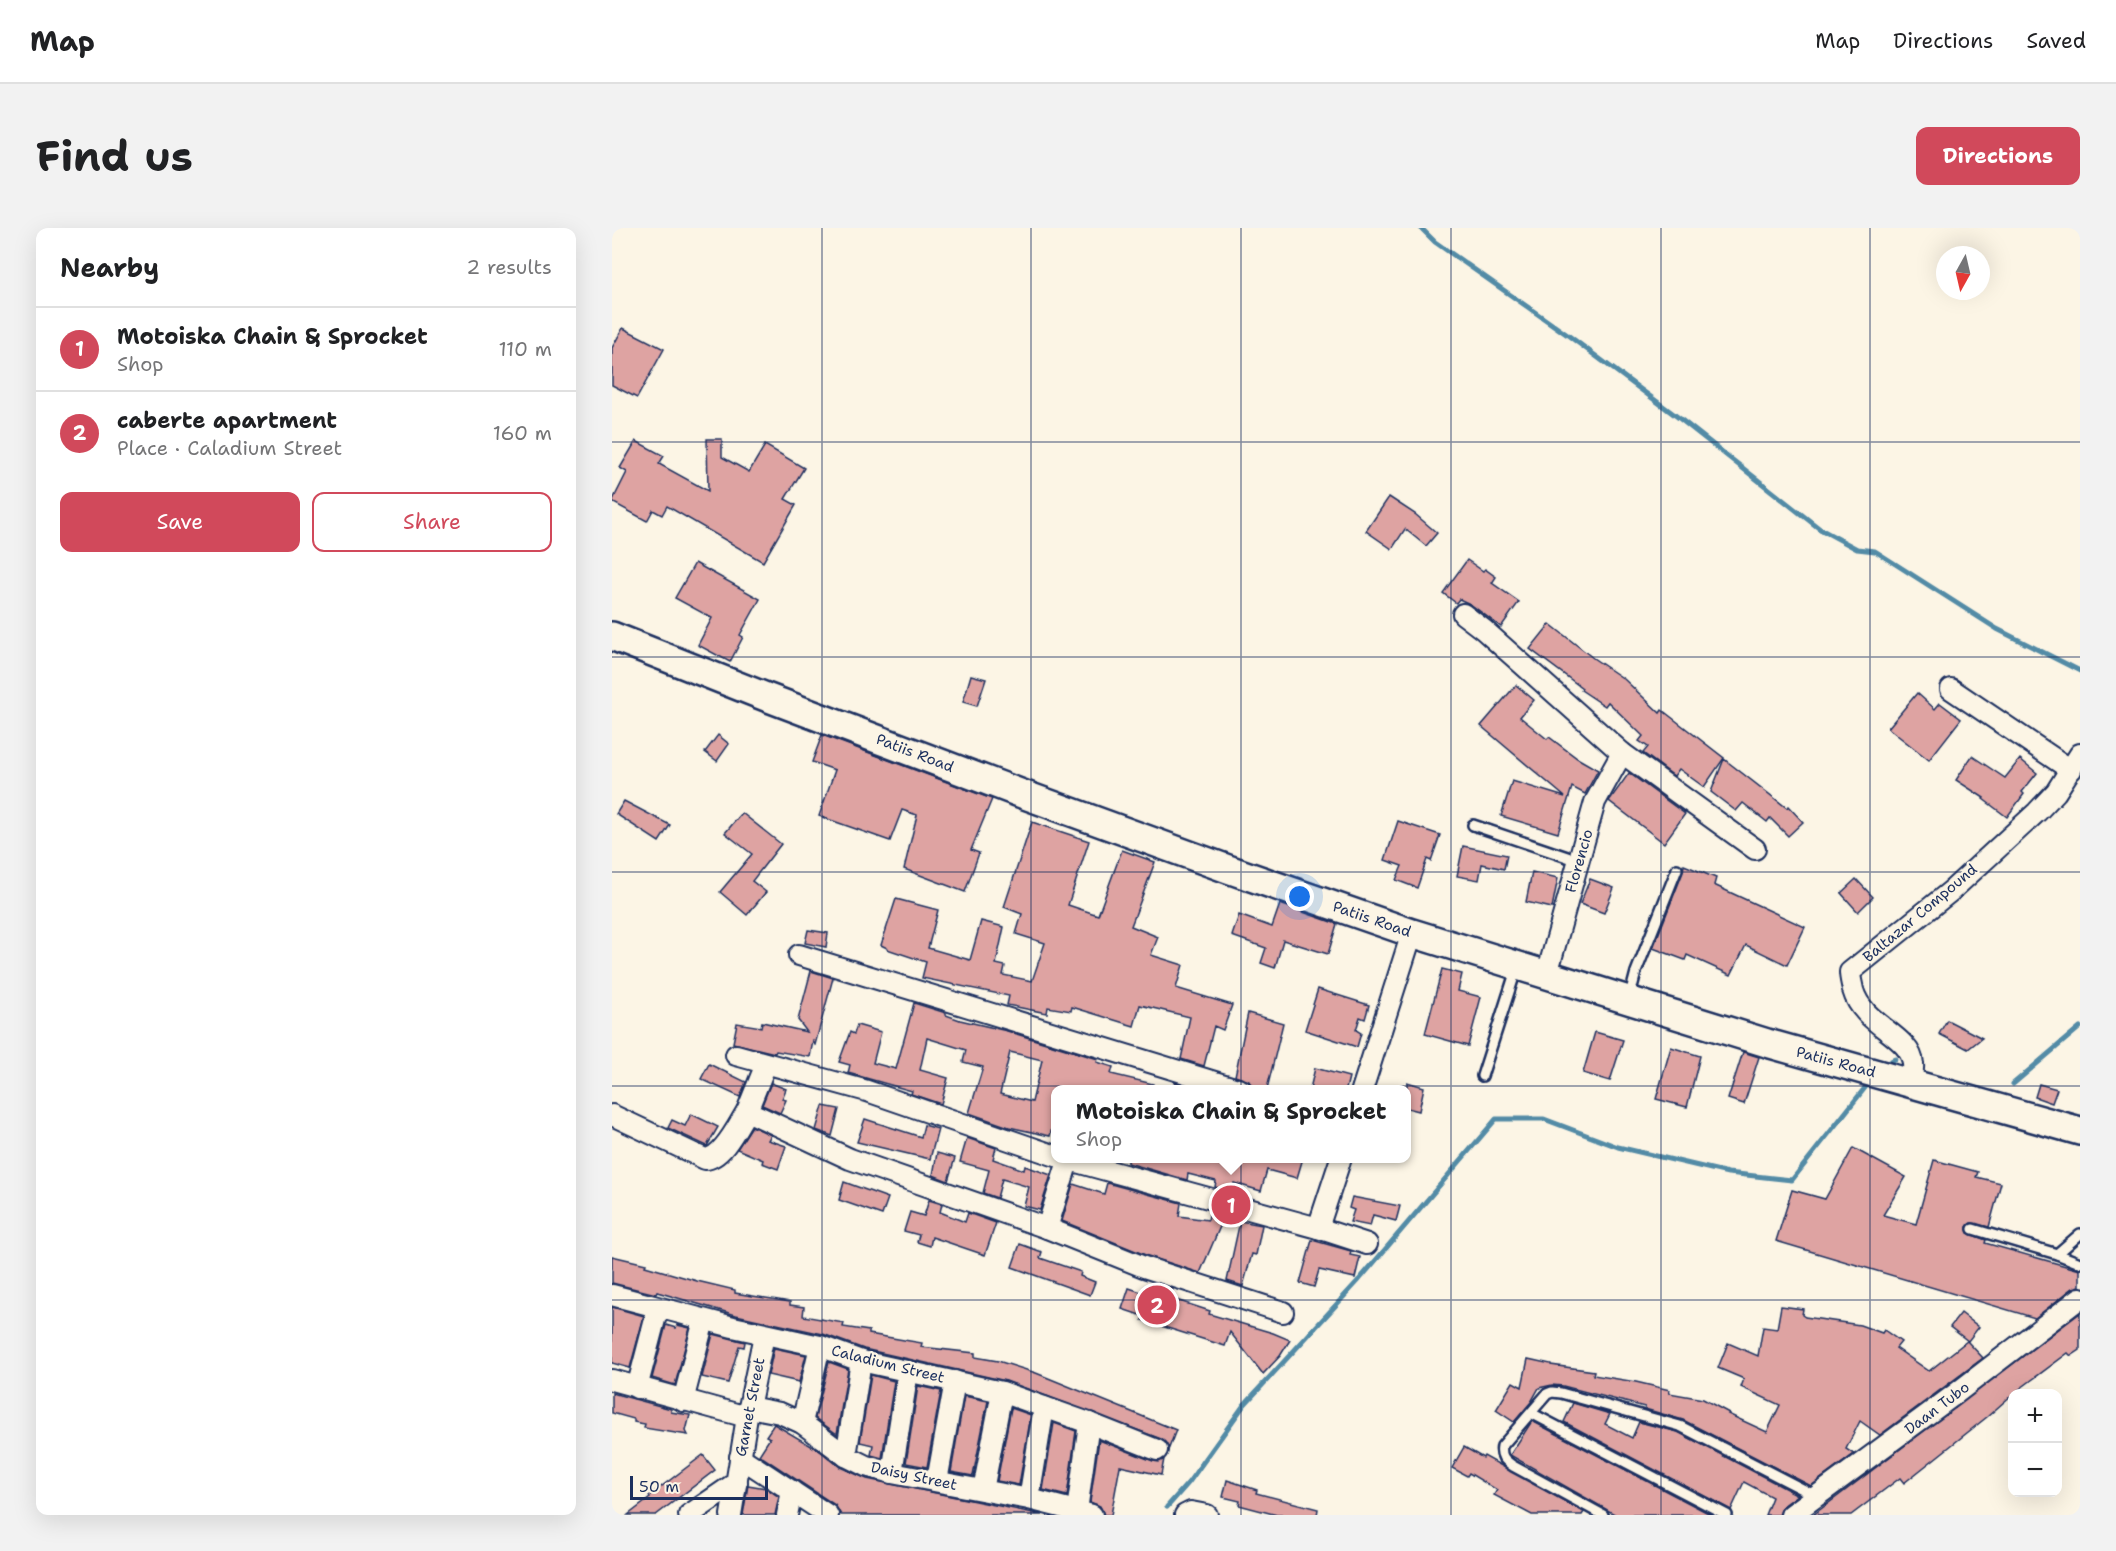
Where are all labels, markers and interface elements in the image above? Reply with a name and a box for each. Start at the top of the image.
text: Map [30,22,95,60]
text: Map [1815,27,1860,55]
text: Directions [1893,27,1993,55]
text: Saved [2026,27,2086,55]
button: Directions [1916,127,2080,185]
text: Find us [36,128,193,184]
north arrow [1936,246,1990,300]
text: Nearby [60,250,159,285]
text: 2 results [466,254,552,280]
text: Motoiska Chain & Sprocket [117,322,428,351]
text: 1 [75,336,84,362]
text: 110 m [498,336,552,362]
text: Shop [117,351,164,377]
text: caberte apartment [117,406,337,435]
text: 2 [73,420,87,446]
text: 160 m [493,420,552,446]
text: Place · Caladium Street [117,435,342,461]
button: Save [60,492,300,552]
button: Share [312,492,552,552]
street label: Patiis Road [873,729,957,777]
street label: Florencio [1560,827,1598,895]
street label: Baltazar Compound [1859,859,1982,967]
your location [1285,882,1314,911]
street label: Patiis Road [1330,896,1414,942]
street label: Patiis Road [1794,1042,1879,1082]
popup [1051,1085,1411,1163]
text: Motoiska Chain & Sprocket [1076,1097,1386,1126]
text: Shop [1076,1126,1122,1152]
pin: 1 [1212,1182,1250,1228]
pin: 2 [1138,1282,1176,1328]
street label: Caladium Street [829,1340,947,1388]
street label: Garnet Street [731,1356,769,1458]
street label: Daan Tubo [1900,1377,1974,1439]
map controls [2008,1389,2062,1497]
button: + [2008,1389,2062,1443]
button: − [2008,1443,2062,1497]
street label: Daisy Street [869,1457,959,1495]
scale bar [630,1473,768,1500]
text: 50 m [639,1476,679,1497]

